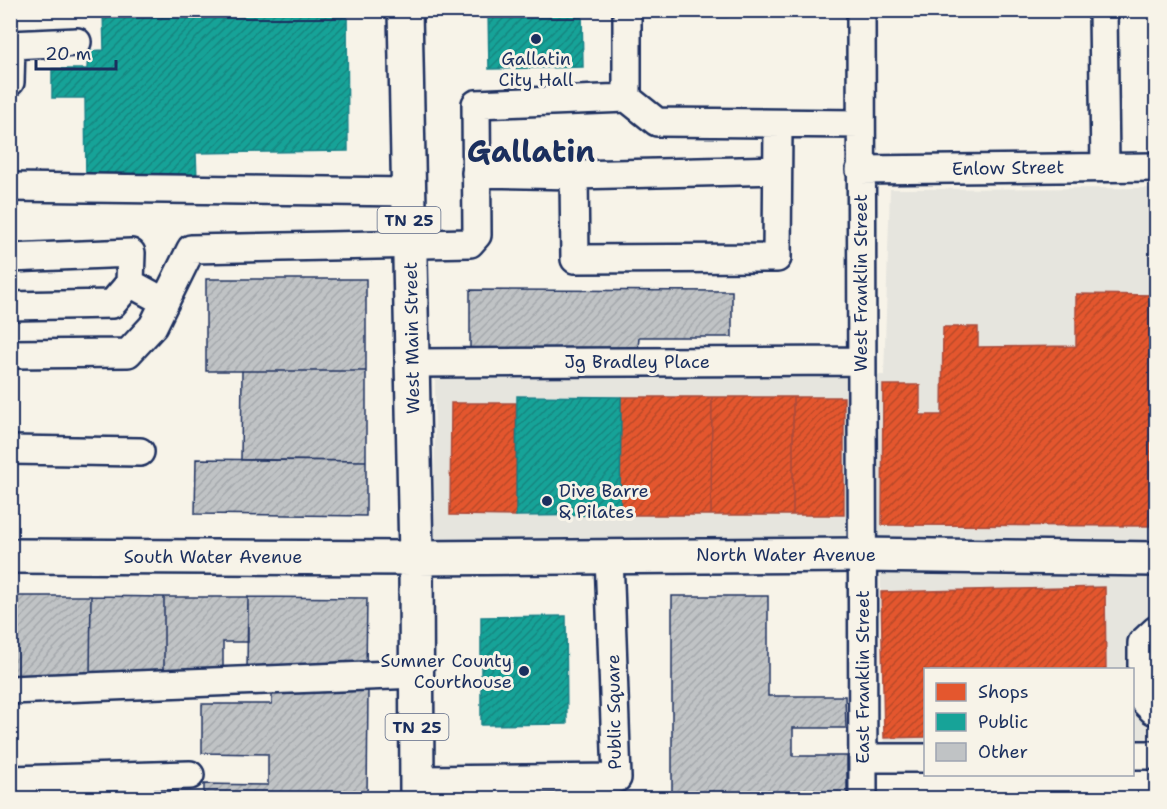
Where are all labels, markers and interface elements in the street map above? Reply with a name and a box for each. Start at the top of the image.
marker: Gallatin City Hall [529,32,543,46]
scale bar [36,33,116,71]
text: 20 m [45,42,91,66]
place label: Gallatin City Hall [499,47,574,92]
district label: Gallatin [467,131,595,172]
street label: Enlow Street [952,155,1065,181]
street label: West Franklin Street [849,194,873,372]
road number: TN 25 [378,207,440,233]
street label: West Main Street [399,261,425,414]
street label: Jg Bradley Place [564,350,710,374]
place label: Dive Barre & Pilates [559,479,649,524]
marker: Dive Barre & Pilates [540,494,554,508]
street label: North Water Avenue [696,543,876,567]
street label: South Water Avenue [124,545,302,569]
street label: East Franklin Street [851,590,875,764]
place label: Sumner County Courthouse [381,649,512,694]
street label: Public Square [601,654,627,770]
marker: Sumner County Courthouse [517,664,531,678]
legend [924,668,1134,776]
text: Shops [978,680,1029,704]
text: Public [978,710,1028,734]
road number: TN 25 [386,714,448,740]
text: Other [978,740,1028,764]

